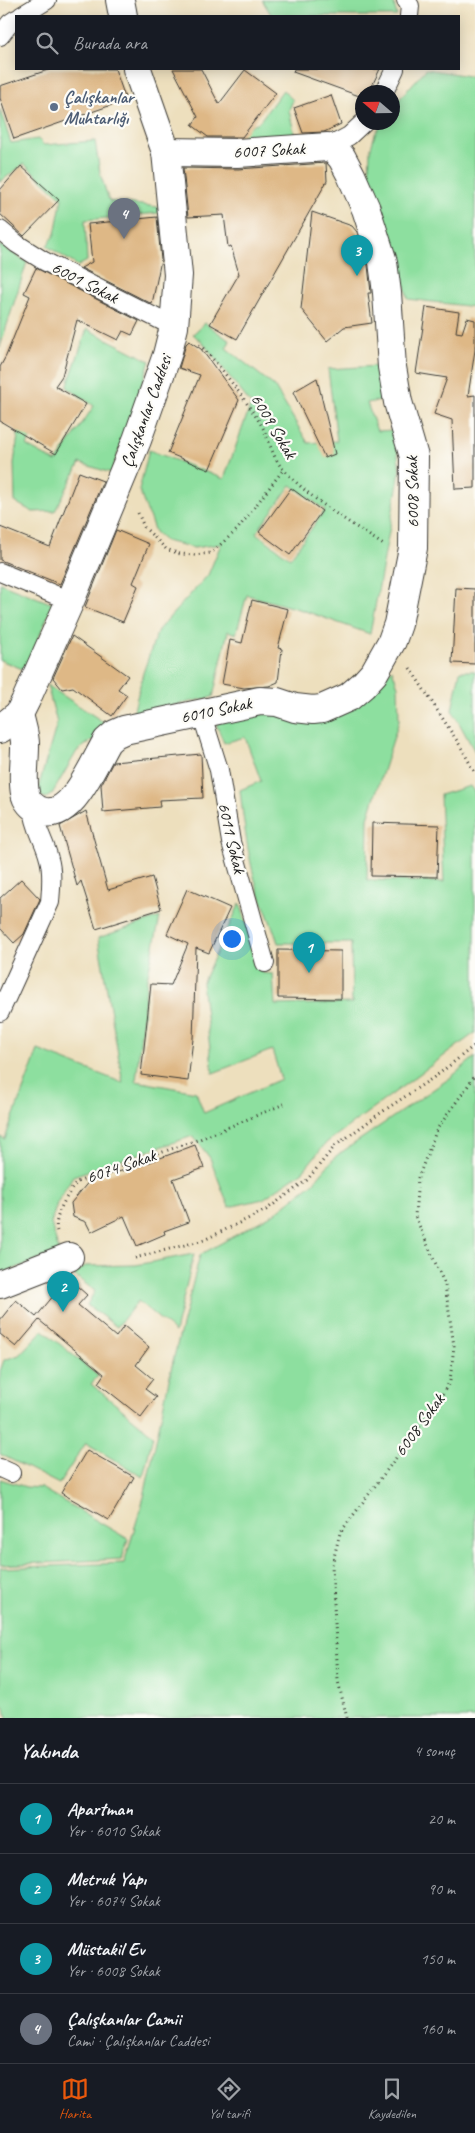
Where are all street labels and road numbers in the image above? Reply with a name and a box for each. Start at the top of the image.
street label: 6007 Sokak [232,137,307,163]
street label: 6001 Sokak [48,256,123,309]
street label: Çalışkanlar Caddesi [115,349,178,471]
street label: 6009 Sokak [246,389,303,464]
street label: 6008 Sokak [400,454,424,528]
street label: 6010 Sokak [178,691,255,728]
street label: 6011 Sokak [213,800,251,877]
street label: 6074 Sokak [83,1143,160,1188]
street label: 6008 Sokak [389,1388,450,1461]

